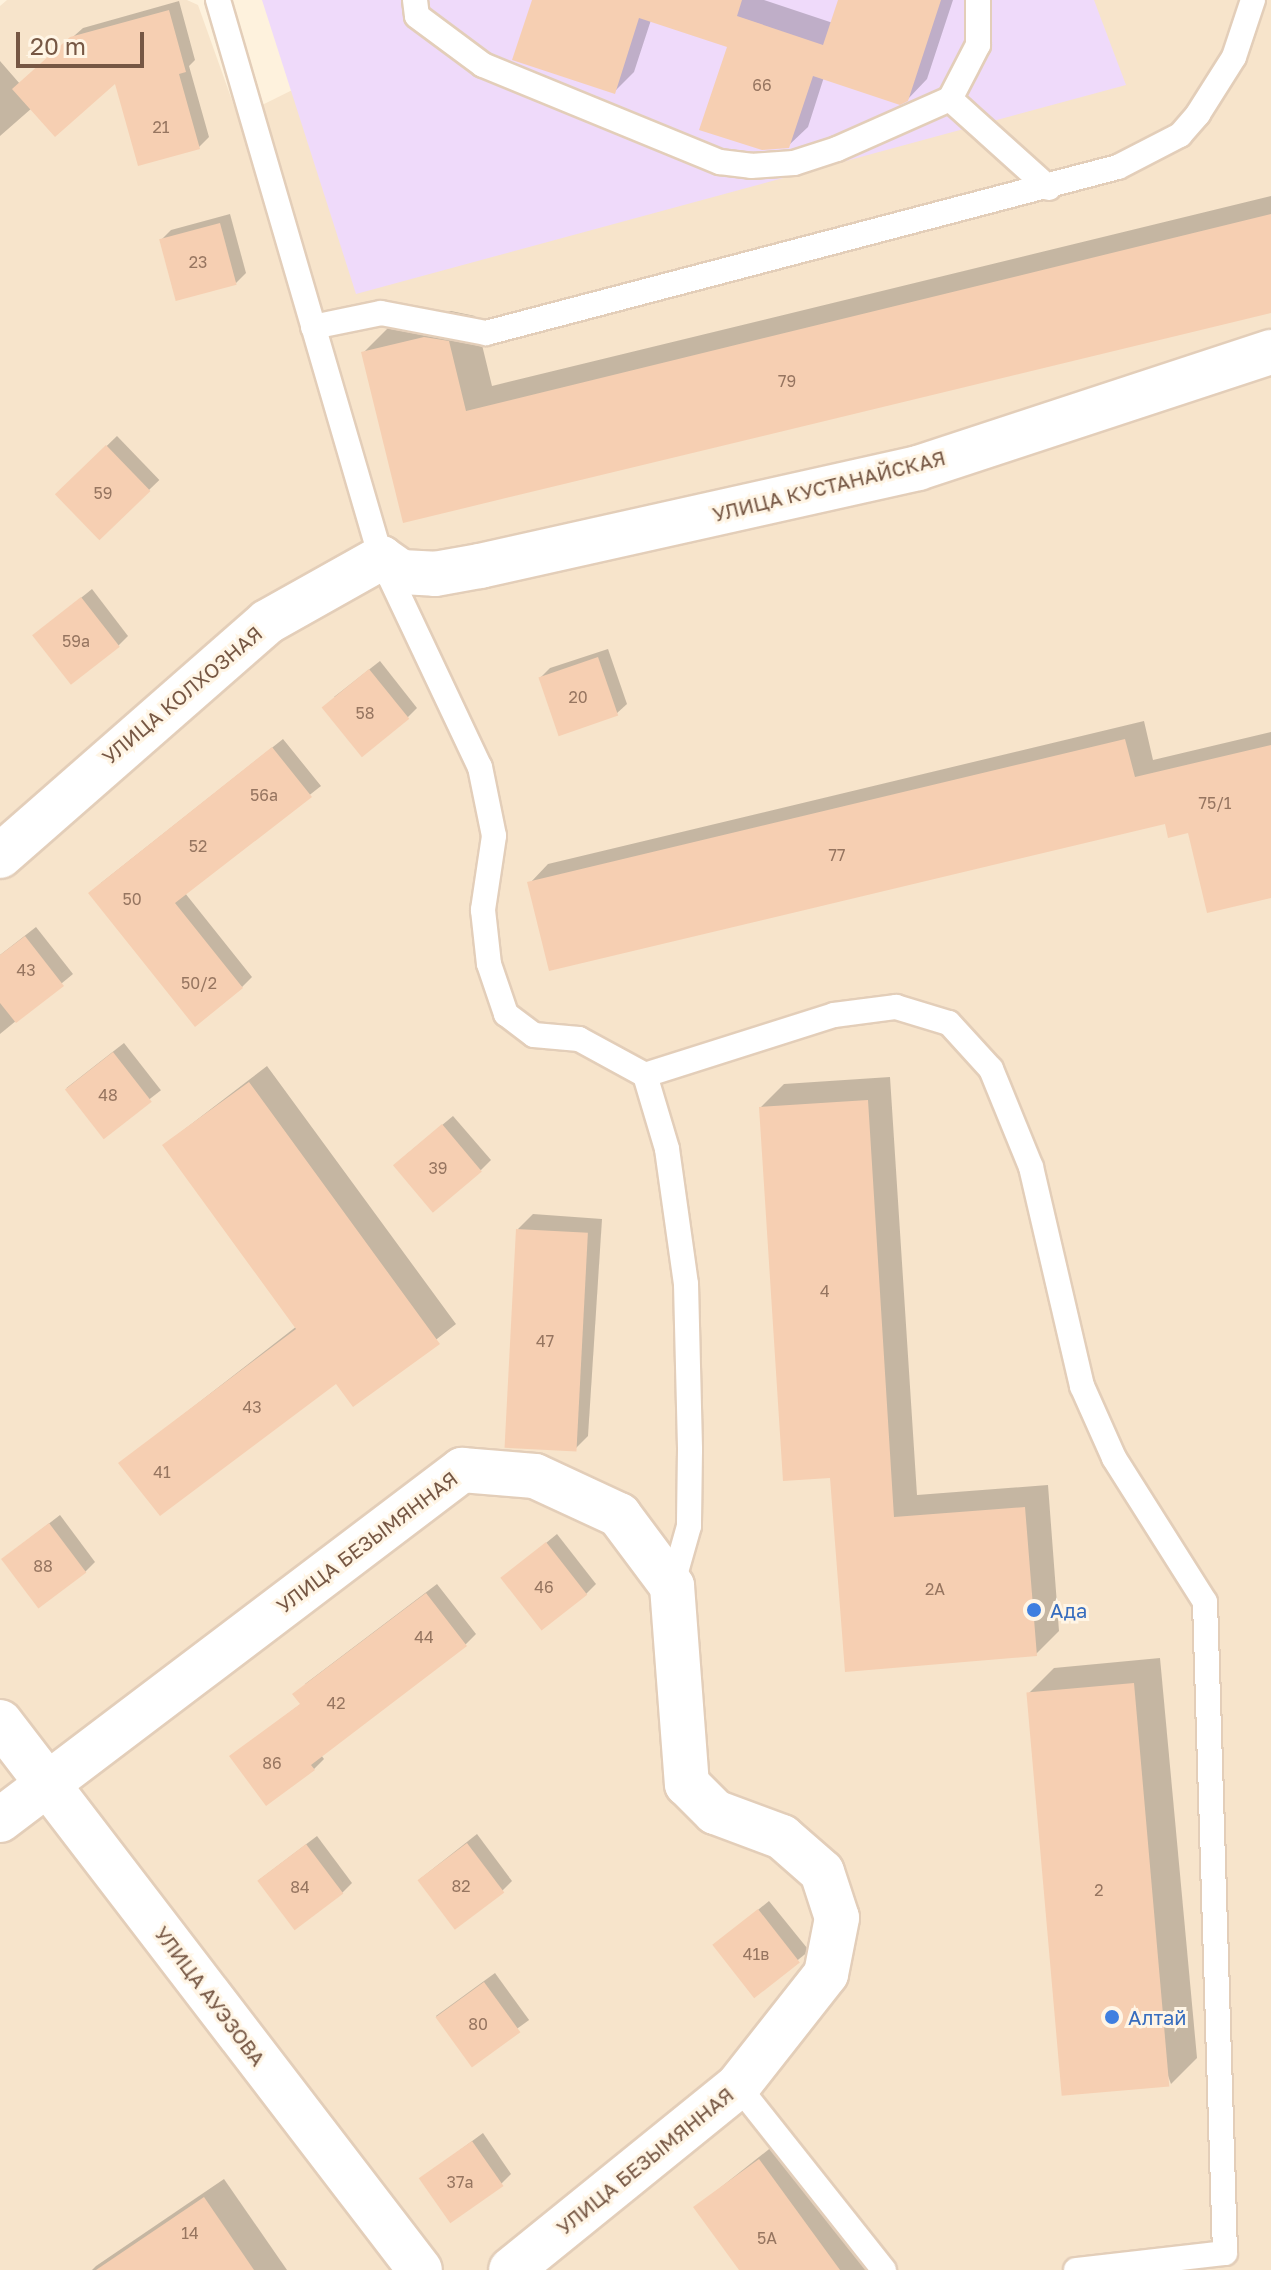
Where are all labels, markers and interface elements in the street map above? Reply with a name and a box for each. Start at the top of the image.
scale bar [20,16,148,66]
text: 20 m [30,31,86,60]
house number: 66 [752,75,772,95]
house number: 21 [152,117,170,137]
house number: 23 [189,252,207,272]
house number: 79 [778,371,796,391]
street label: УЛИЦА КУСТАНАЙСКАЯ [710,445,948,527]
house number: 59 [94,483,112,503]
street label: УЛИЦА КОЛХОЗНАЯ [97,621,267,769]
house number: 59а [62,631,90,651]
house number: 20 [568,687,588,707]
house number: 58 [355,703,375,723]
house number: 56а [250,785,278,805]
house number: 75/1 [1198,793,1232,813]
house number: 52 [189,836,207,856]
house number: 77 [829,845,845,865]
house number: 50 [122,889,142,909]
house number: 43 [16,960,36,980]
house number: 50/2 [181,973,217,993]
house number: 48 [98,1085,118,1105]
house number: 39 [428,1158,448,1178]
house number: 4 [820,1281,830,1301]
house number: 47 [536,1331,554,1351]
house number: 43 [242,1397,262,1417]
house number: 41 [153,1462,171,1482]
street label: УЛИЦА БЕЗЫМЯННАЯ [272,1466,462,1618]
house number: 88 [33,1556,53,1576]
house number: 46 [534,1577,554,1597]
house number: 2А [925,1579,945,1599]
place label: Ада [1050,1598,1087,1622]
marker: Ада [1025,1601,1043,1619]
house number: 44 [414,1627,434,1647]
house number: 42 [326,1693,346,1713]
house number: 86 [262,1753,282,1773]
house number: 82 [451,1876,471,1896]
house number: 84 [290,1877,310,1897]
house number: 2 [1094,1880,1104,1900]
street label: УЛИЦА АУЭЗОВА [150,1922,270,2070]
house number: 41в [743,1944,769,1964]
place label: Алтай [1128,2005,1186,2029]
marker: Алтай [1103,2008,1121,2026]
house number: 80 [468,2014,488,2034]
street label: УЛИЦА БЕЗЫМЯННАЯ [552,2082,738,2240]
house number: 37а [447,2172,473,2192]
house number: 14 [181,2223,199,2243]
house number: 5А [757,2228,777,2248]

